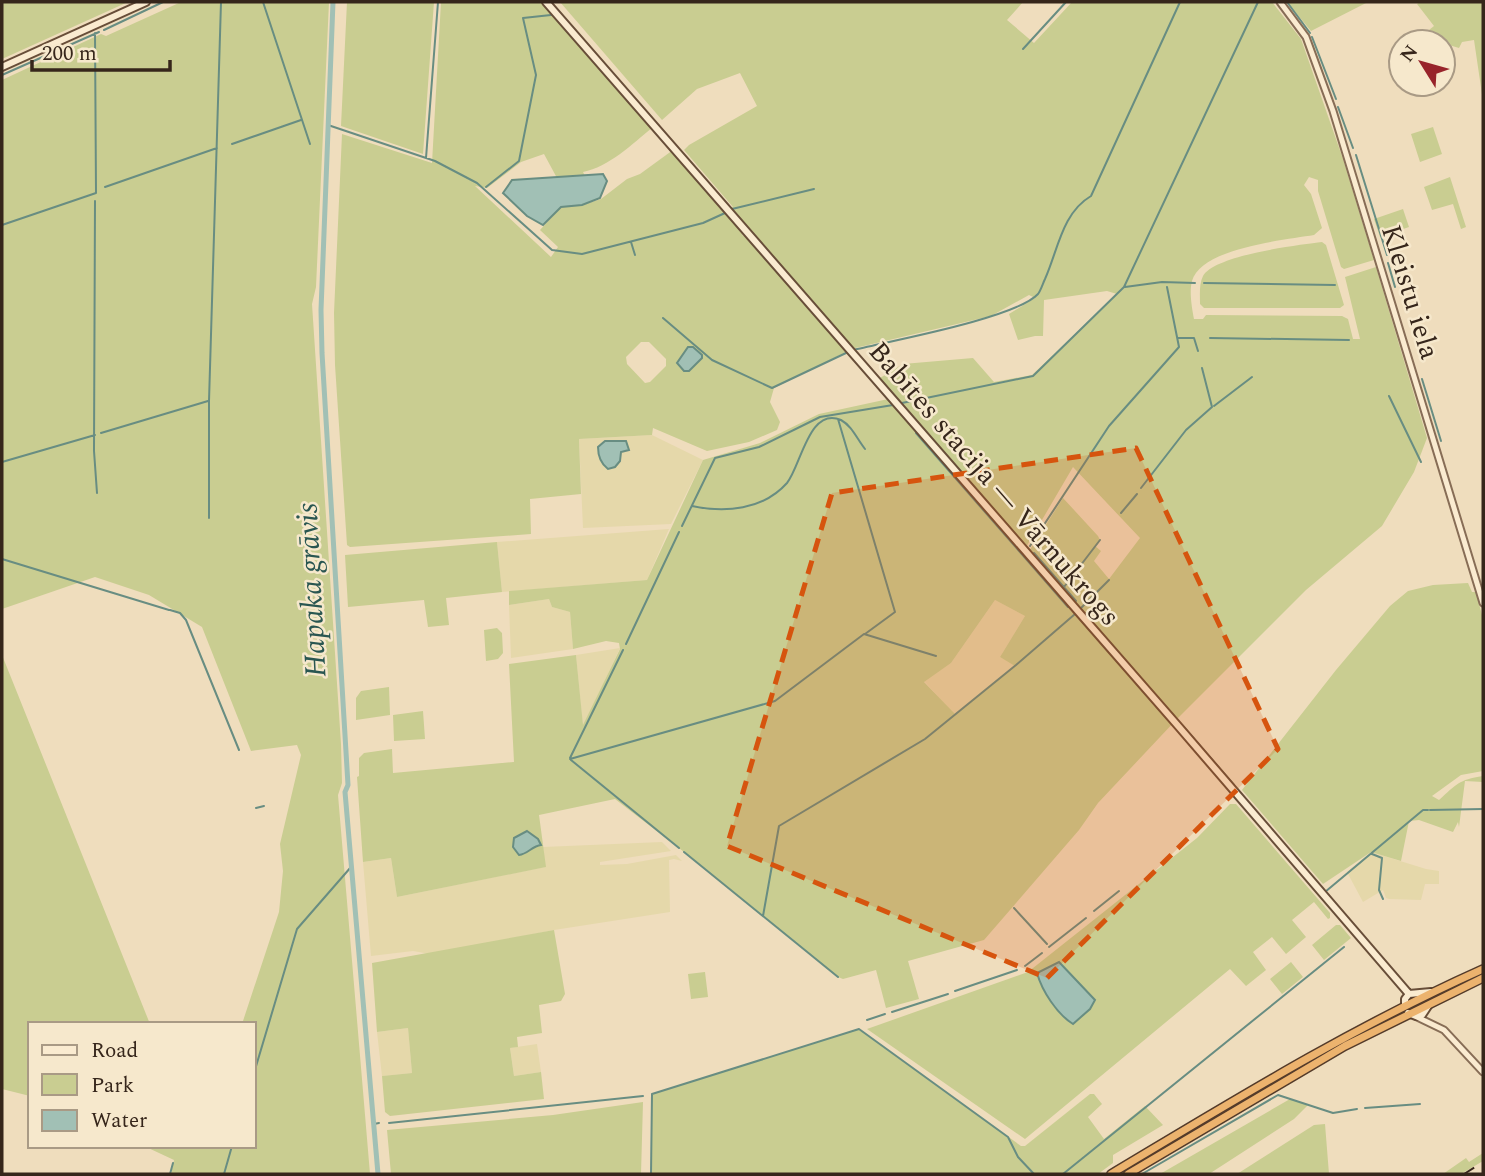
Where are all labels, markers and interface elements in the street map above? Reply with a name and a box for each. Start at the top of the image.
scale bar [32,28,170,72]
north arrow [1387,28,1457,98]
text: 200 m [42,38,97,70]
text: N [1393,39,1426,69]
street label: Kleistu iela [1369,219,1451,365]
street label: Babītes stacija — Vārnukrogs [858,332,1130,636]
water label: Hapaka grāvis [284,501,340,678]
legend [28,1022,256,1148]
text: Road [91,1035,138,1067]
text: Park [91,1070,135,1102]
text: Water [91,1105,147,1137]

